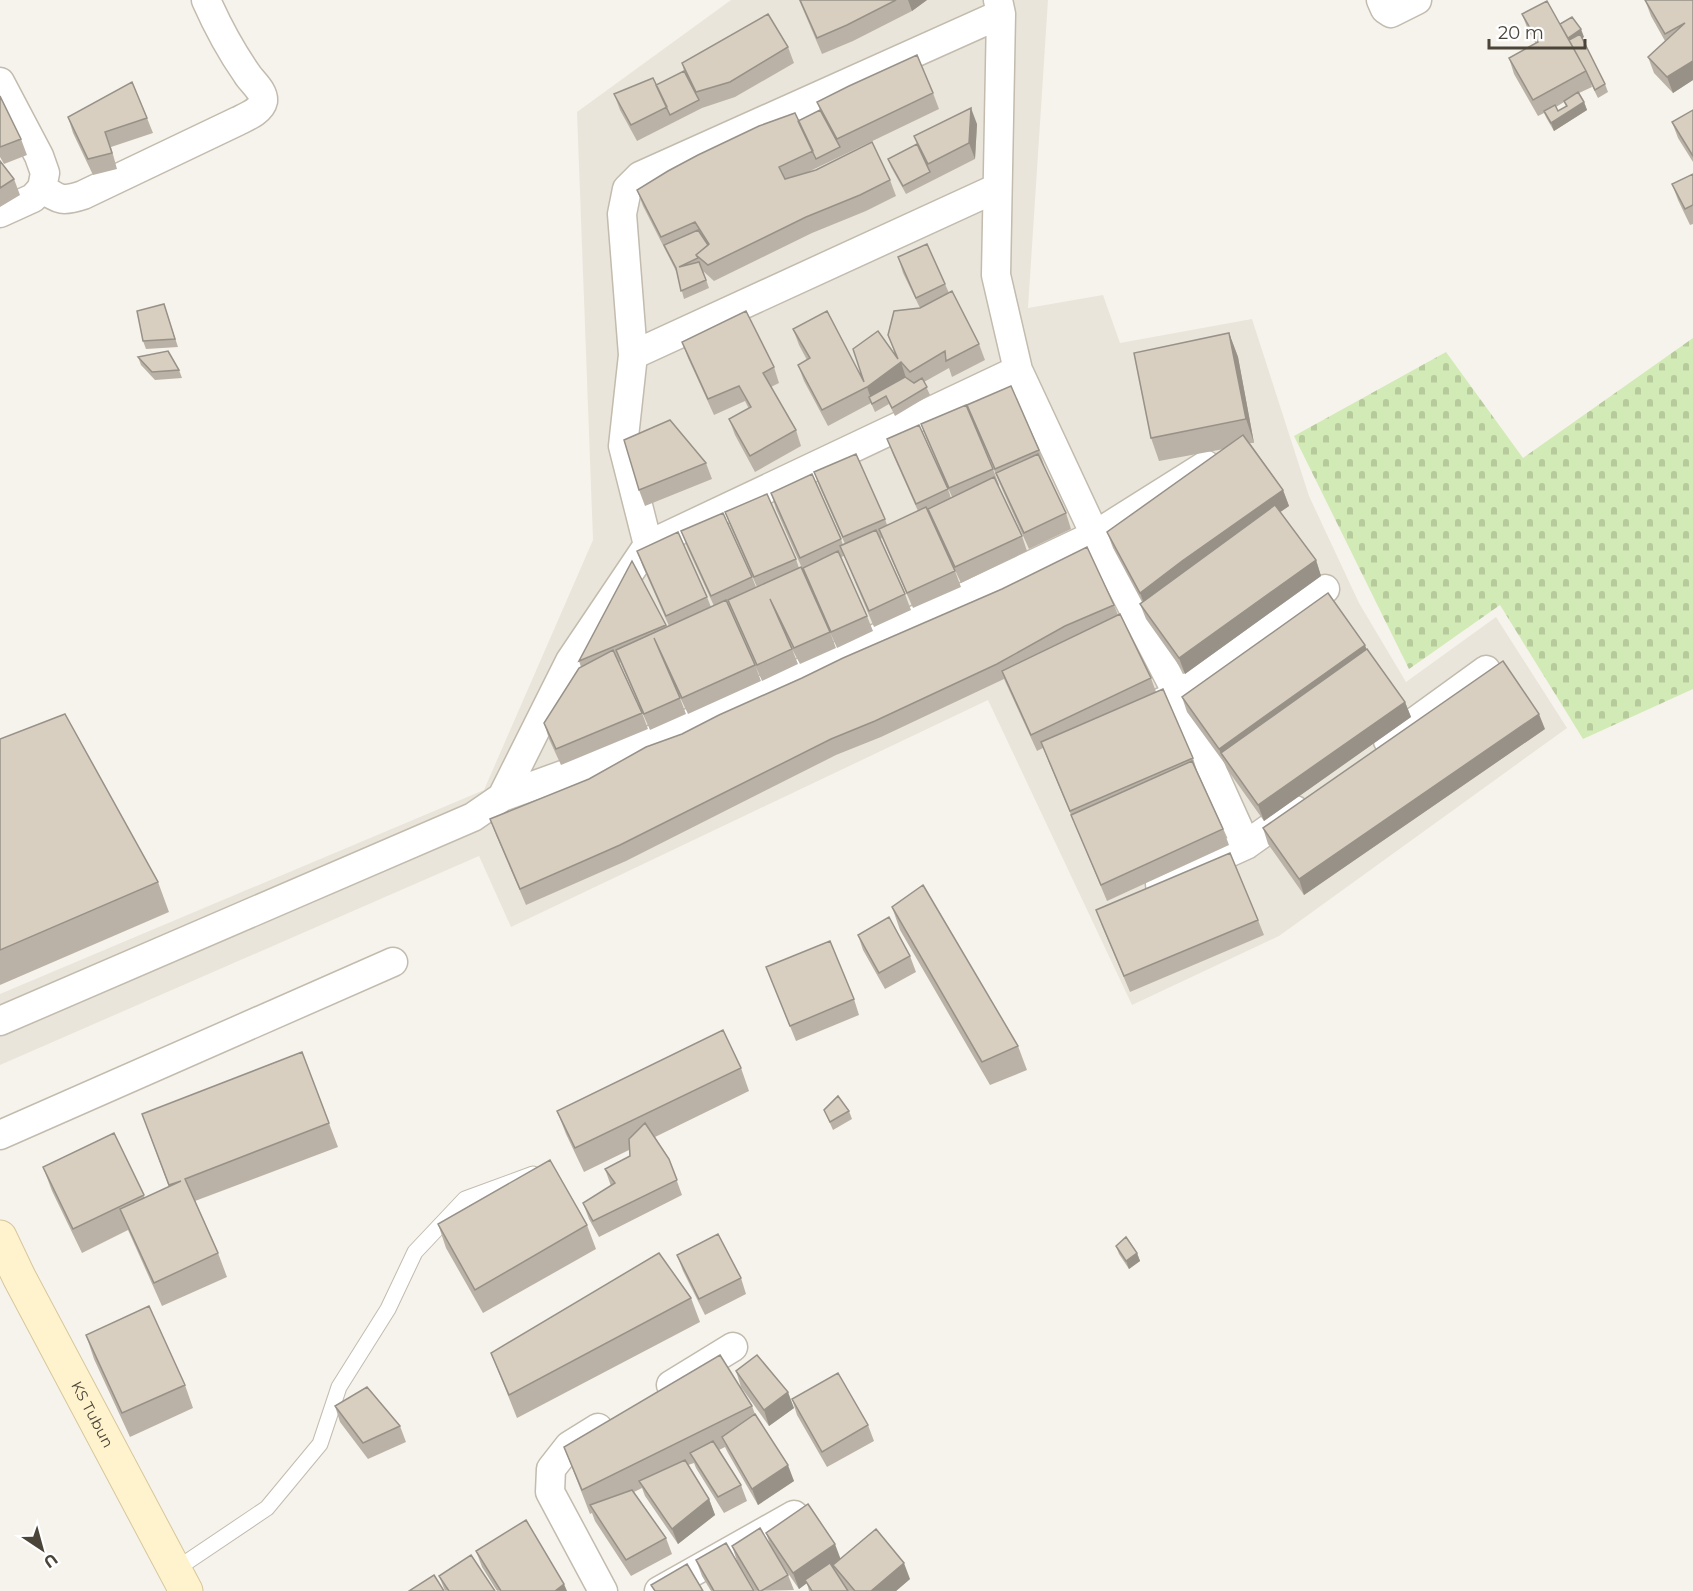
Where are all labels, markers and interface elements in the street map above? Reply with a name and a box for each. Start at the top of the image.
scale bar [1489,12,1585,50]
text: 20 m [1498,22,1544,44]
street label: KS Tubun [67,1378,118,1451]
north arrow [12,1519,72,1579]
text: U [40,1549,61,1572]

